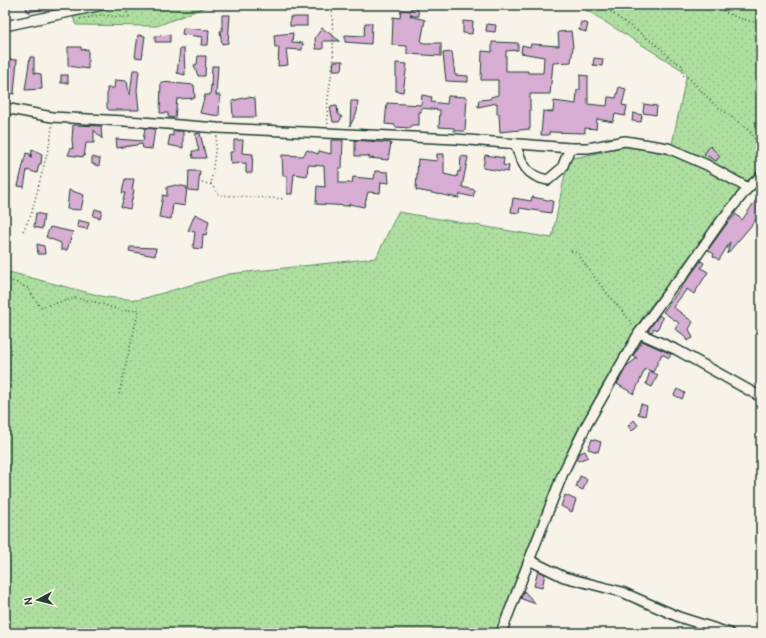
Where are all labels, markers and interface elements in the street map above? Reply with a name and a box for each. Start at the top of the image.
north arrow [18,580,58,620]
text: N [22,596,35,606]

